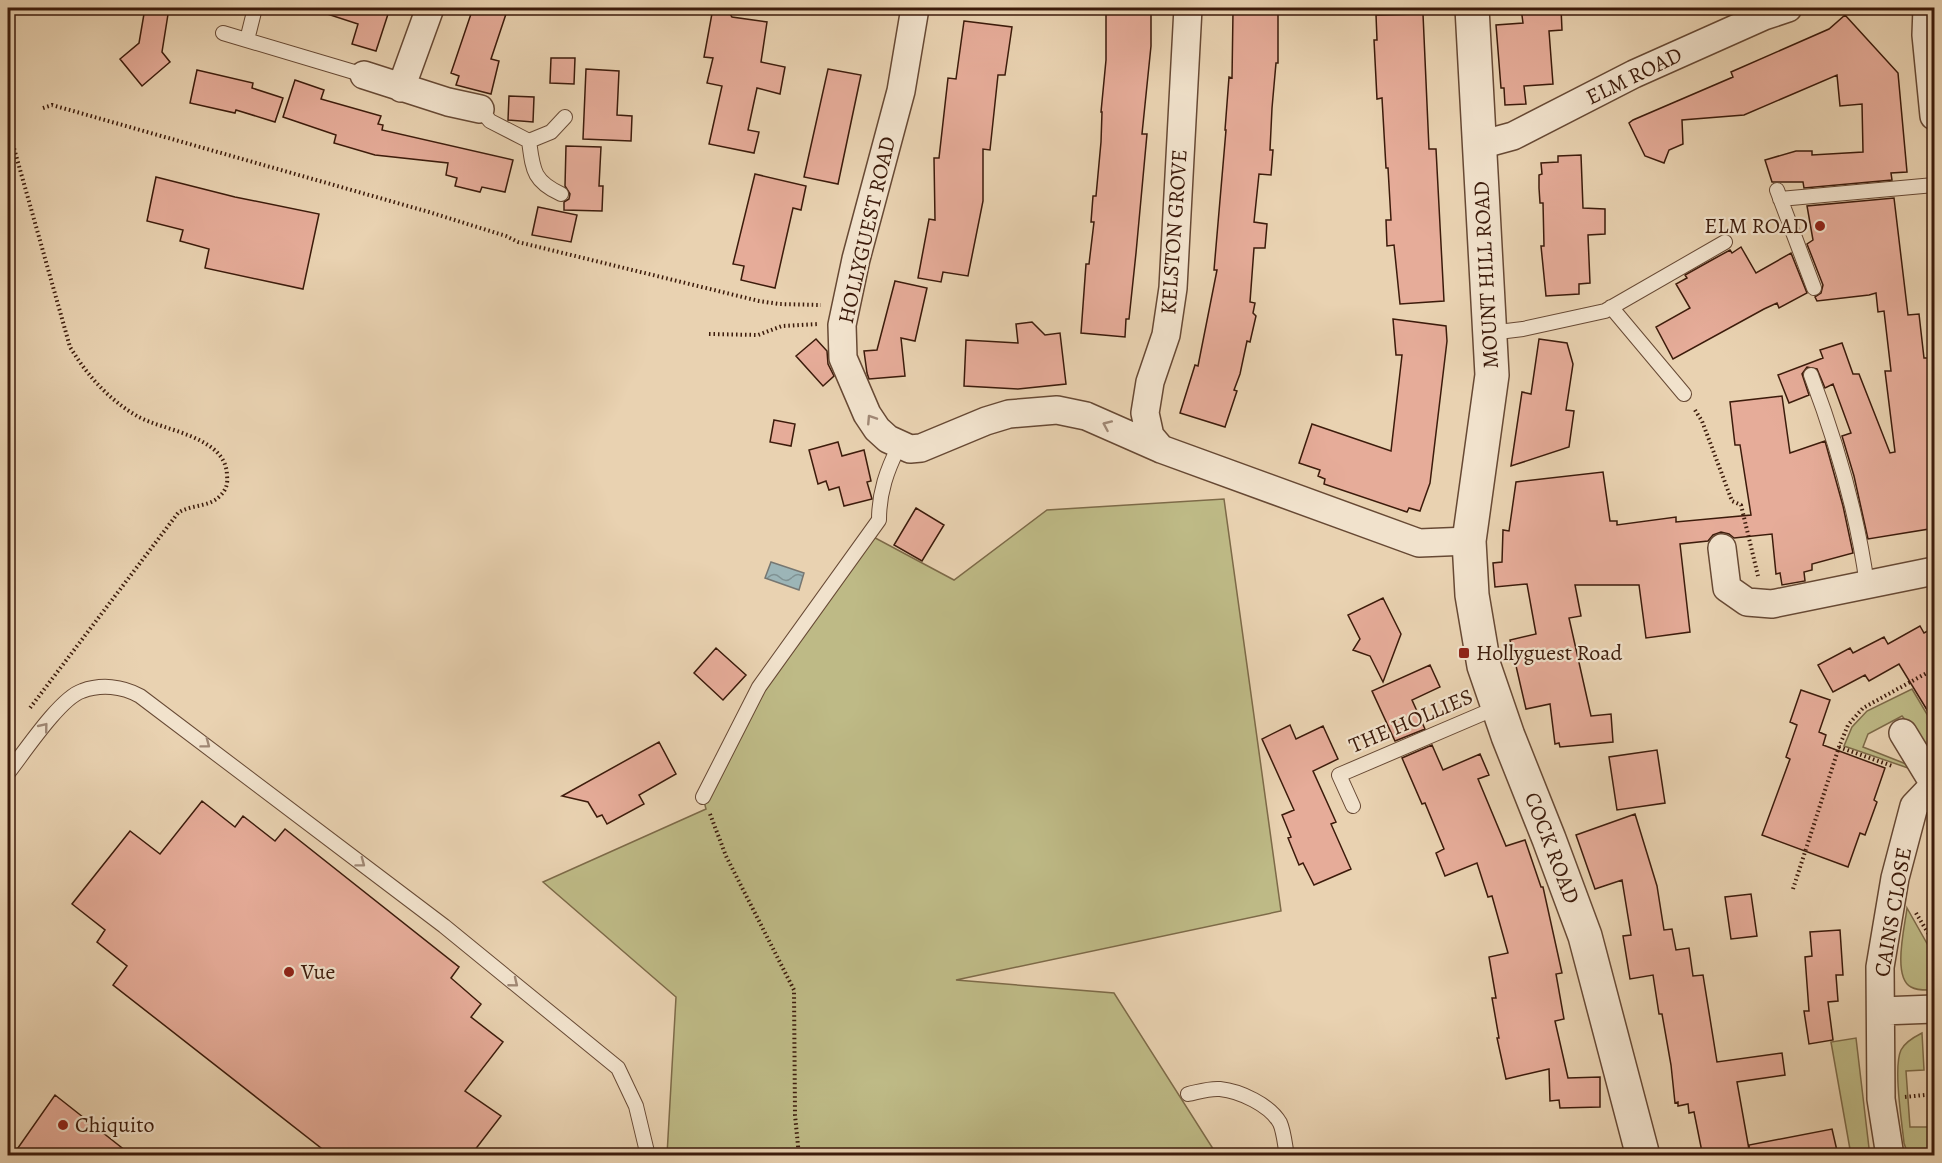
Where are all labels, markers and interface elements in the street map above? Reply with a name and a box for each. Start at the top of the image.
street label: ELM ROAD [1581,40,1687,112]
street label: HOLLYGUEST ROAD [831,133,903,327]
street label: KELSTON GROVE [1153,148,1195,316]
street label: MOUNT HILL ROAD [1466,181,1506,369]
place label: ELM ROAD [1704,211,1808,241]
marker: ELM ROAD [1813,219,1827,233]
one-way arrow [867,414,878,425]
one-way arrow [1103,421,1114,433]
place label: Hollyguest Road [1476,638,1622,668]
marker: Hollyguest Road [1457,646,1471,660]
street label: THE HOLLIES [1344,681,1478,761]
one-way arrow [37,723,48,734]
one-way arrow [199,737,210,748]
street label: COCK ROAD [1517,788,1587,908]
street label: CAINS CLOSE [1867,845,1919,979]
one-way arrow [354,855,365,866]
place label: Vue [300,957,335,987]
marker: Vue [282,965,296,979]
one-way arrow [507,975,518,986]
place label: Chiquito [75,1110,154,1140]
marker: Chiquito [56,1118,70,1132]

